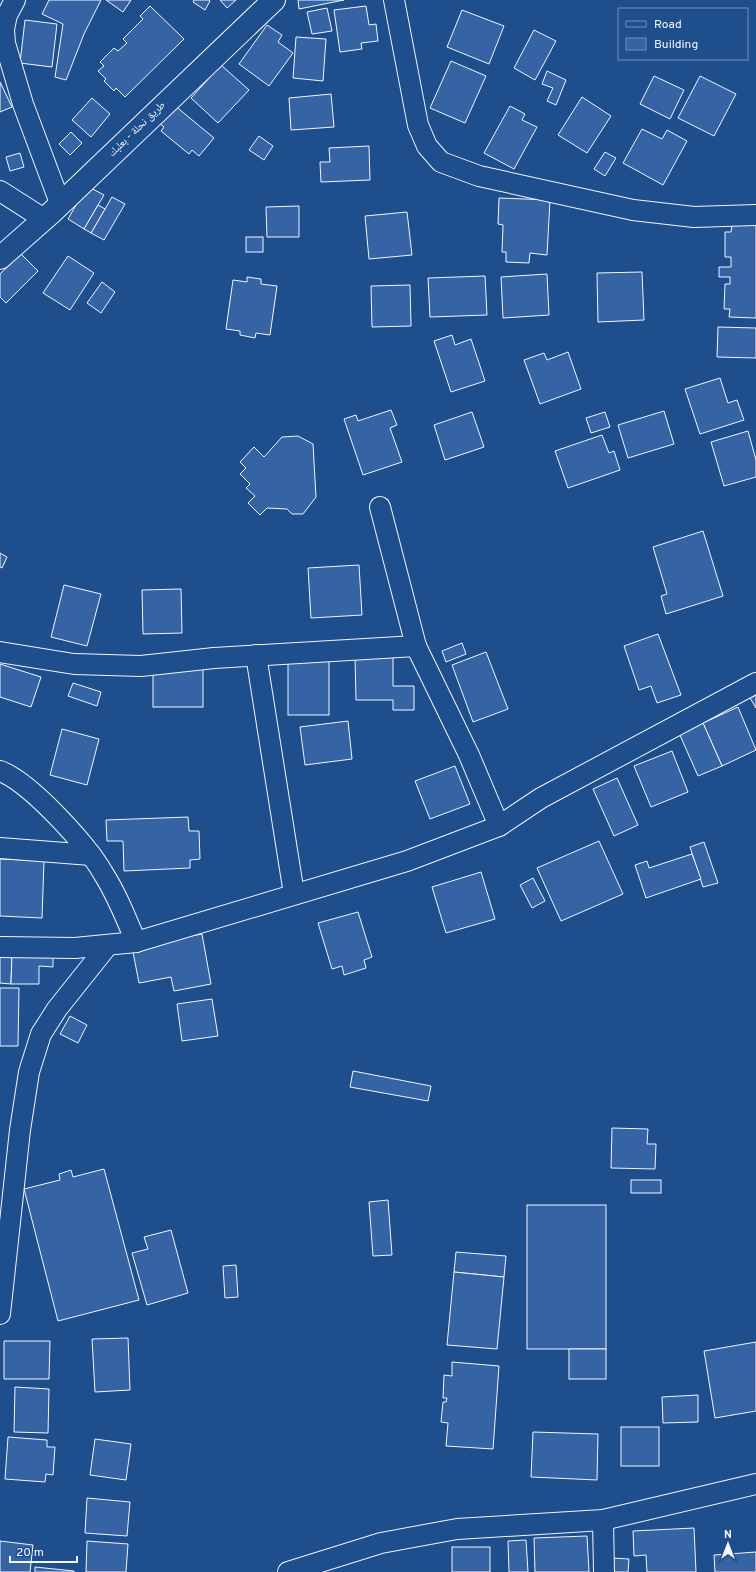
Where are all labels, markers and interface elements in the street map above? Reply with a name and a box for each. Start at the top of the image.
legend [618,8,748,60]
text: Road [654,17,682,33]
text: Building [654,37,698,53]
street label: طريق نحلة - بعلبك [105,98,169,160]
north arrow [708,1524,748,1564]
text: N [724,1528,732,1542]
scale bar [10,1538,77,1564]
text: 20 m [16,1545,44,1561]

